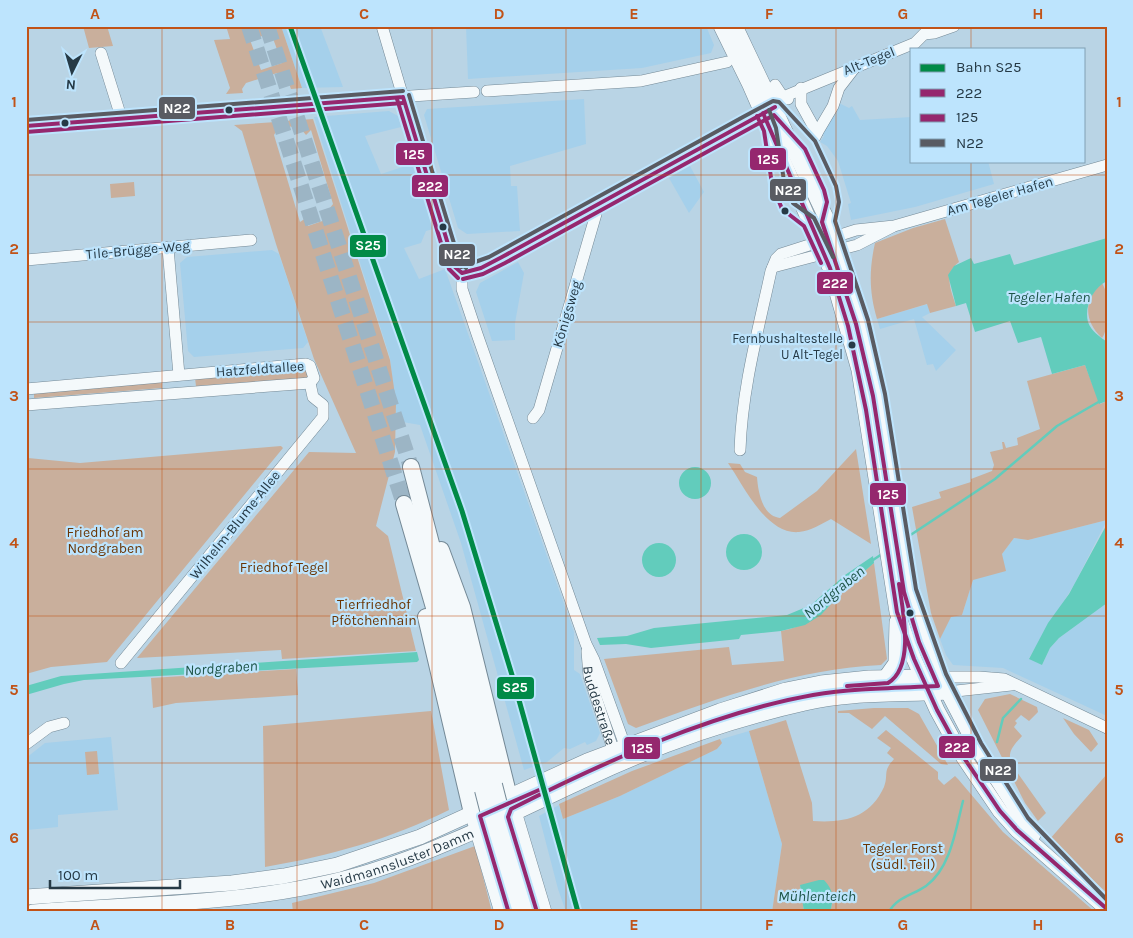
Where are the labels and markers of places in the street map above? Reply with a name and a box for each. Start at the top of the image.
unlabelled marker [224,105,234,115]
unlabelled marker [60,118,70,128]
unlabelled marker [780,206,790,216]
unlabelled marker [438,222,448,232]
place label: Fernbushaltestelle U Alt-Tegel [732,331,843,362]
marker: Fernbushaltestelle U Alt-Tegel [847,340,857,350]
unlabelled marker [905,608,915,618]

